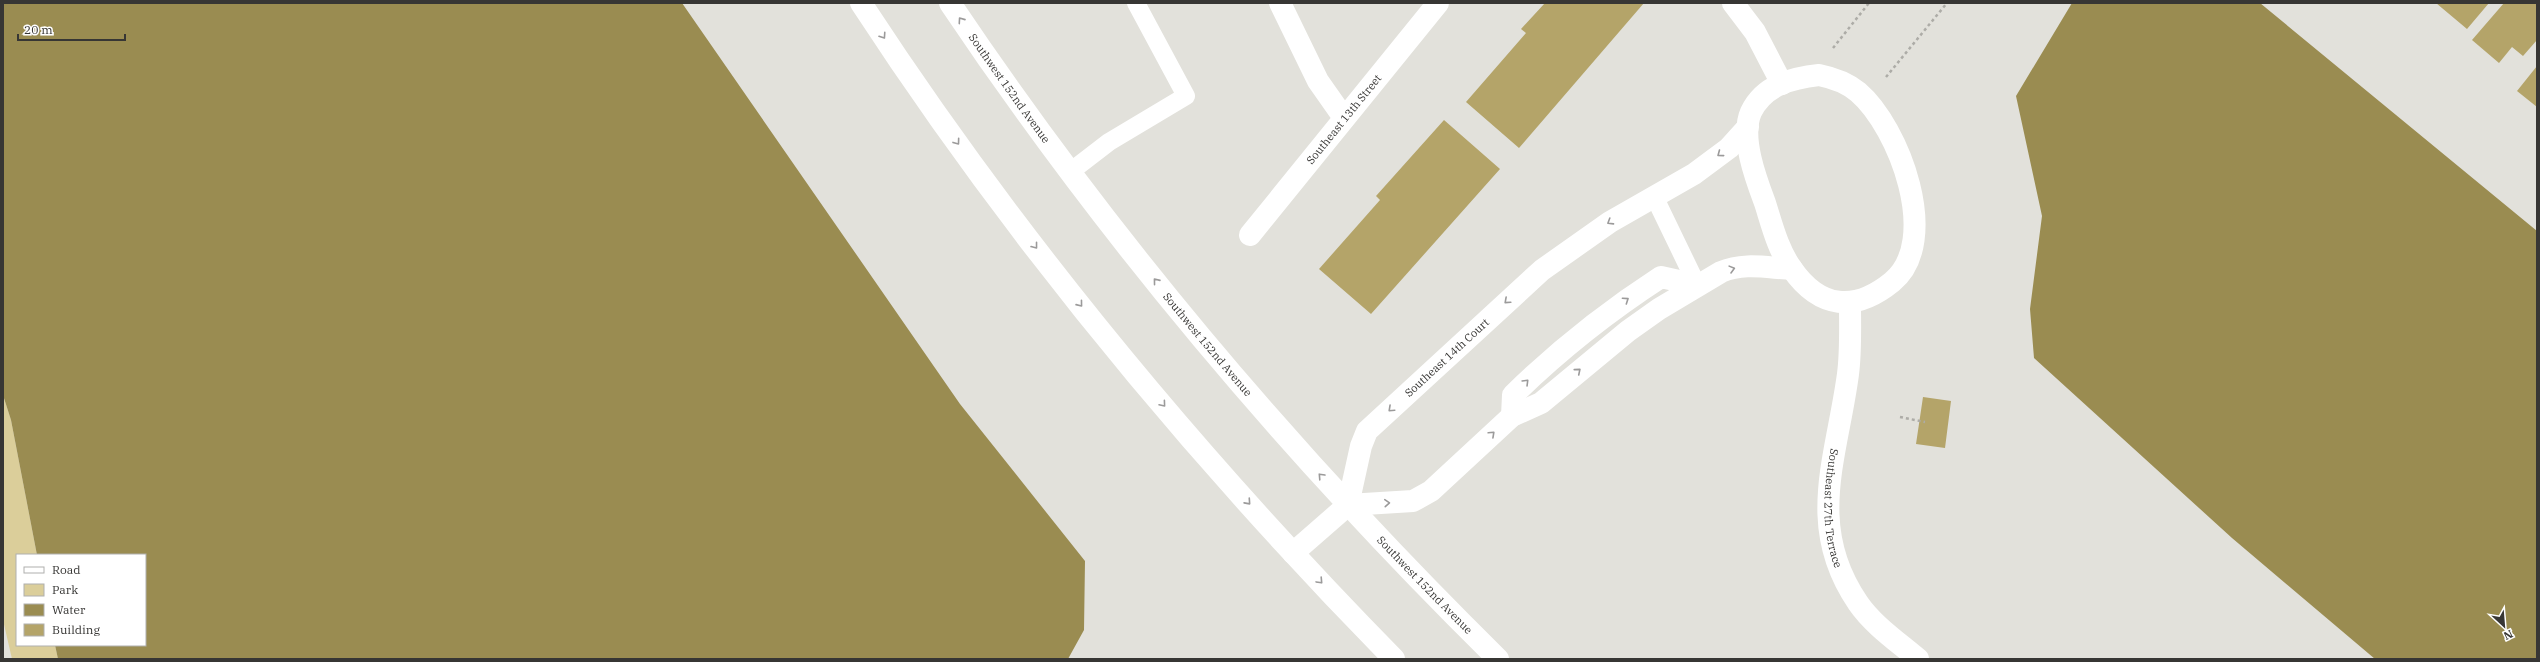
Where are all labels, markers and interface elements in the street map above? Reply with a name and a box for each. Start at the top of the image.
scale bar [18,16,125,42]
one-way arrow [958,17,966,24]
text: 20 m [24,22,53,37]
one-way arrow [878,31,885,38]
street label: Southwest 152nd Avenue [966,31,1053,146]
street label: Southeast 13th Street [1303,71,1384,167]
one-way arrow [952,138,959,145]
one-way arrow [1718,149,1725,156]
one-way arrow [1607,218,1614,225]
one-way arrow [1030,242,1037,249]
one-way arrow [1729,265,1735,273]
one-way arrow [1153,279,1160,286]
street label: Southwest 152nd Avenue [1160,290,1255,399]
one-way arrow [1504,297,1512,304]
one-way arrow [1622,297,1629,305]
one-way arrow [1075,299,1082,306]
street label: Southeast 14th Court [1402,315,1492,400]
one-way arrow [1573,369,1581,376]
one-way arrow [1521,380,1529,387]
one-way arrow [1158,399,1165,406]
one-way arrow [1388,404,1396,412]
one-way arrow [1487,432,1495,439]
street label: Southeast 27th Terrace [1821,447,1845,570]
one-way arrow [1319,474,1326,481]
one-way arrow [1243,497,1250,505]
one-way arrow [1384,498,1390,507]
street label: Southwest 152nd Avenue [1374,533,1476,637]
legend [16,554,146,646]
text: Road [52,562,81,577]
one-way arrow [1315,577,1322,584]
text: Park [52,582,78,597]
text: Water [52,602,86,617]
north arrow [2484,606,2524,646]
text: Building [52,622,100,637]
text: N [2501,627,2515,643]

